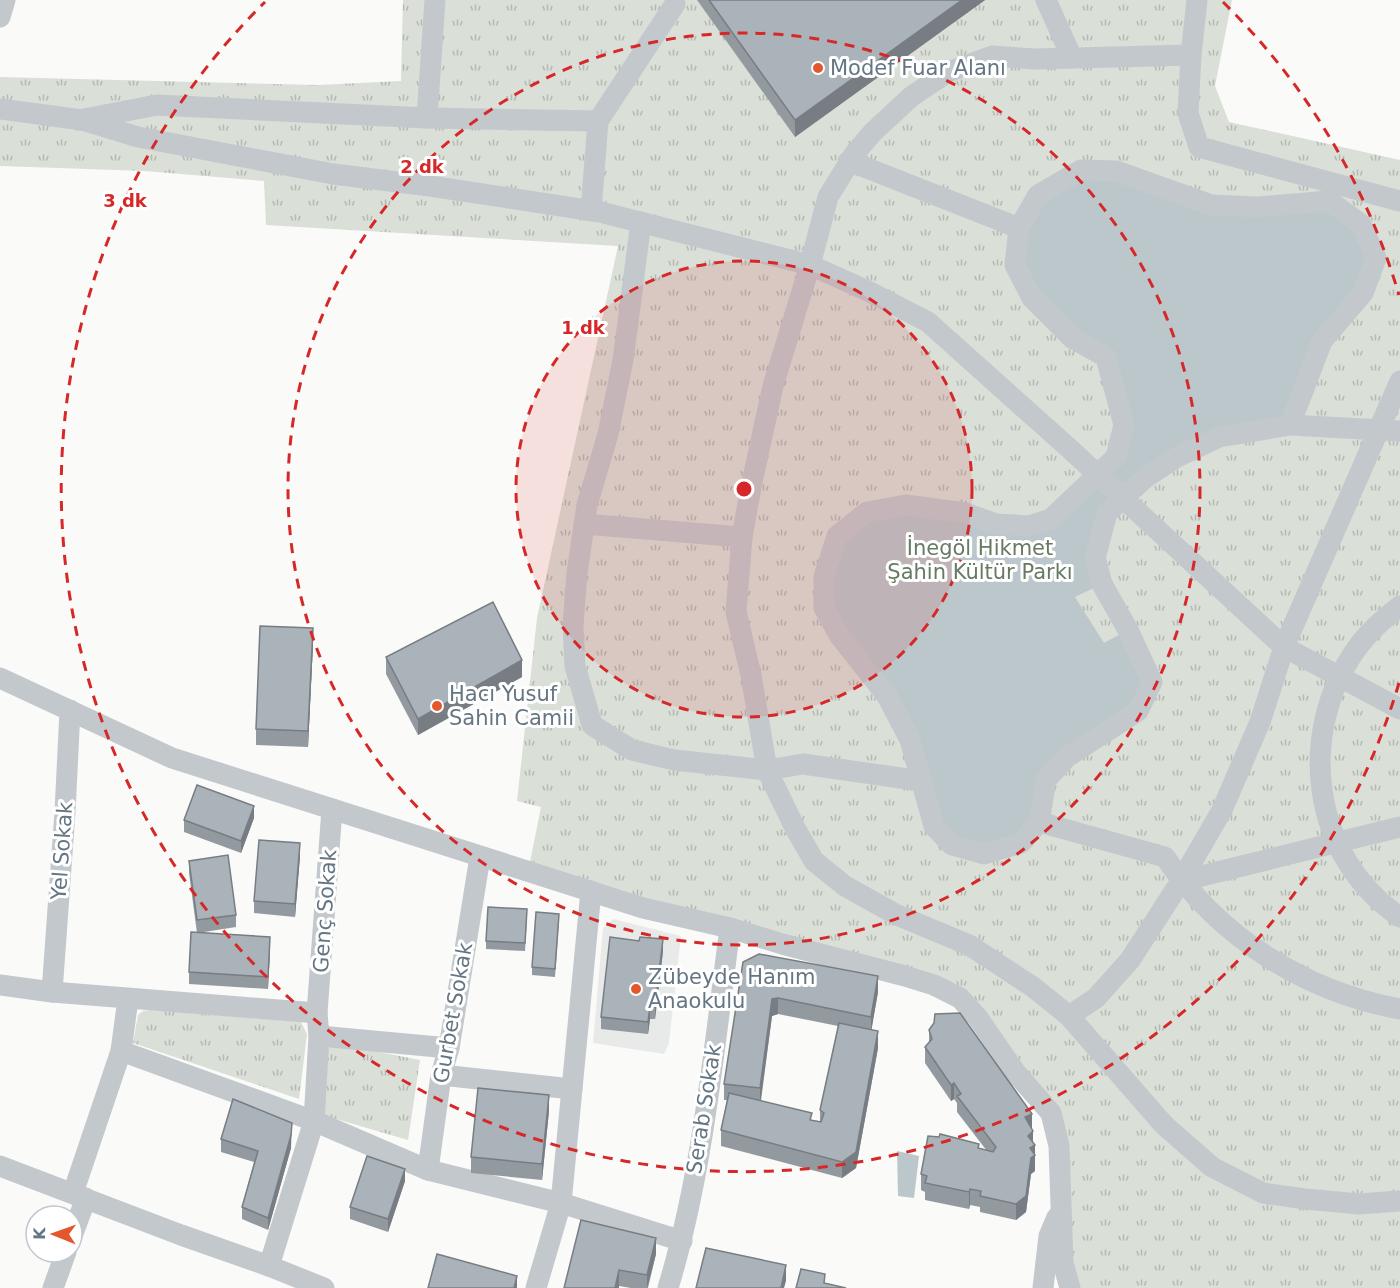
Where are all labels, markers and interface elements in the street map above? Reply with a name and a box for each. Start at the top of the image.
place label: Modef Fuar Alanı [830,56,1006,80]
marker: Modef Fuar Alanı [811,61,825,75]
text: 2 dk [400,156,445,177]
text: 3 dk [103,190,148,211]
text: 1 dk [561,317,606,338]
centre of rings [734,479,754,499]
park label: İnegöl Hikmet Şahin Kültür Parkı [887,535,1073,584]
place label: Hacı Yusuf Sahin Camii [449,682,574,730]
marker: Hacı Yusuf Sahin Camii [430,699,444,713]
street label: Yel Sokak [47,800,77,902]
street label: Genç Sokak [309,848,341,974]
street label: Gurbet Sokak [429,940,477,1085]
place label: Zübeyde Hanım Anaokulu [648,965,816,1013]
marker: Zübeyde Hanım Anaokulu [629,982,643,996]
street label: Serab Sokak [682,1042,726,1175]
north arrow [24,1204,84,1264]
text: K [30,1227,49,1240]

